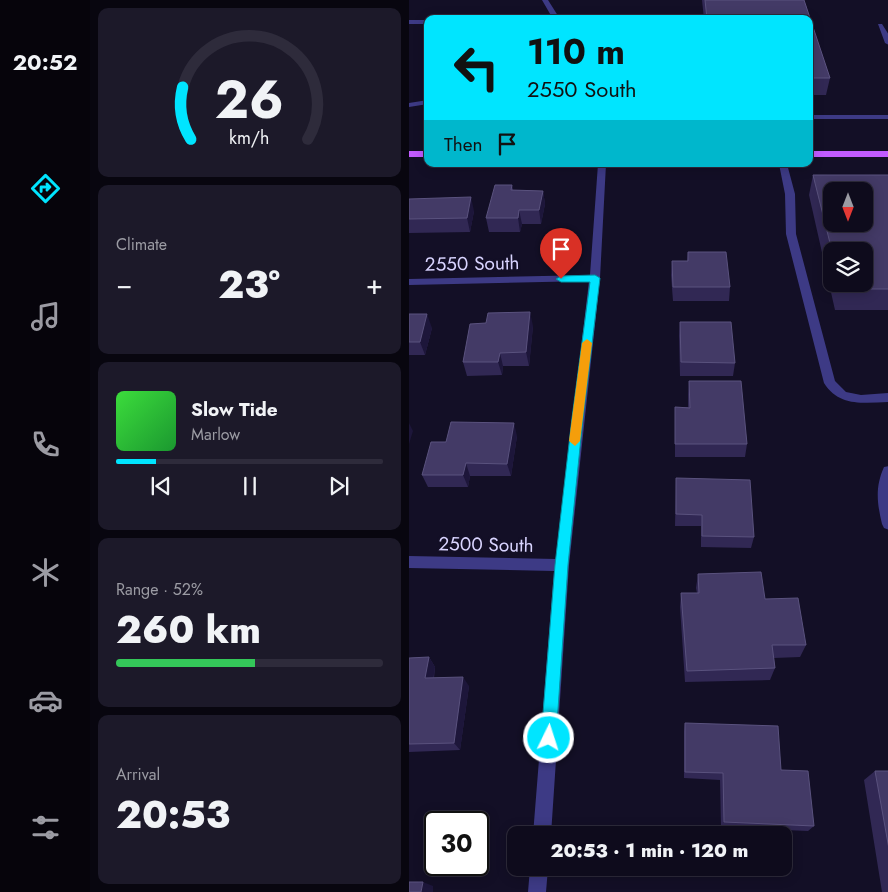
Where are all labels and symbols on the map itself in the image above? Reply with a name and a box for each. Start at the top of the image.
north arrow [823,182,873,232]
pin [540,228,582,279]
street label: 2550 South [424,249,520,278]
street label: 2500 South [438,530,534,559]
position arrow [522,711,574,763]
speed limit sign: 30 [424,811,489,876]

